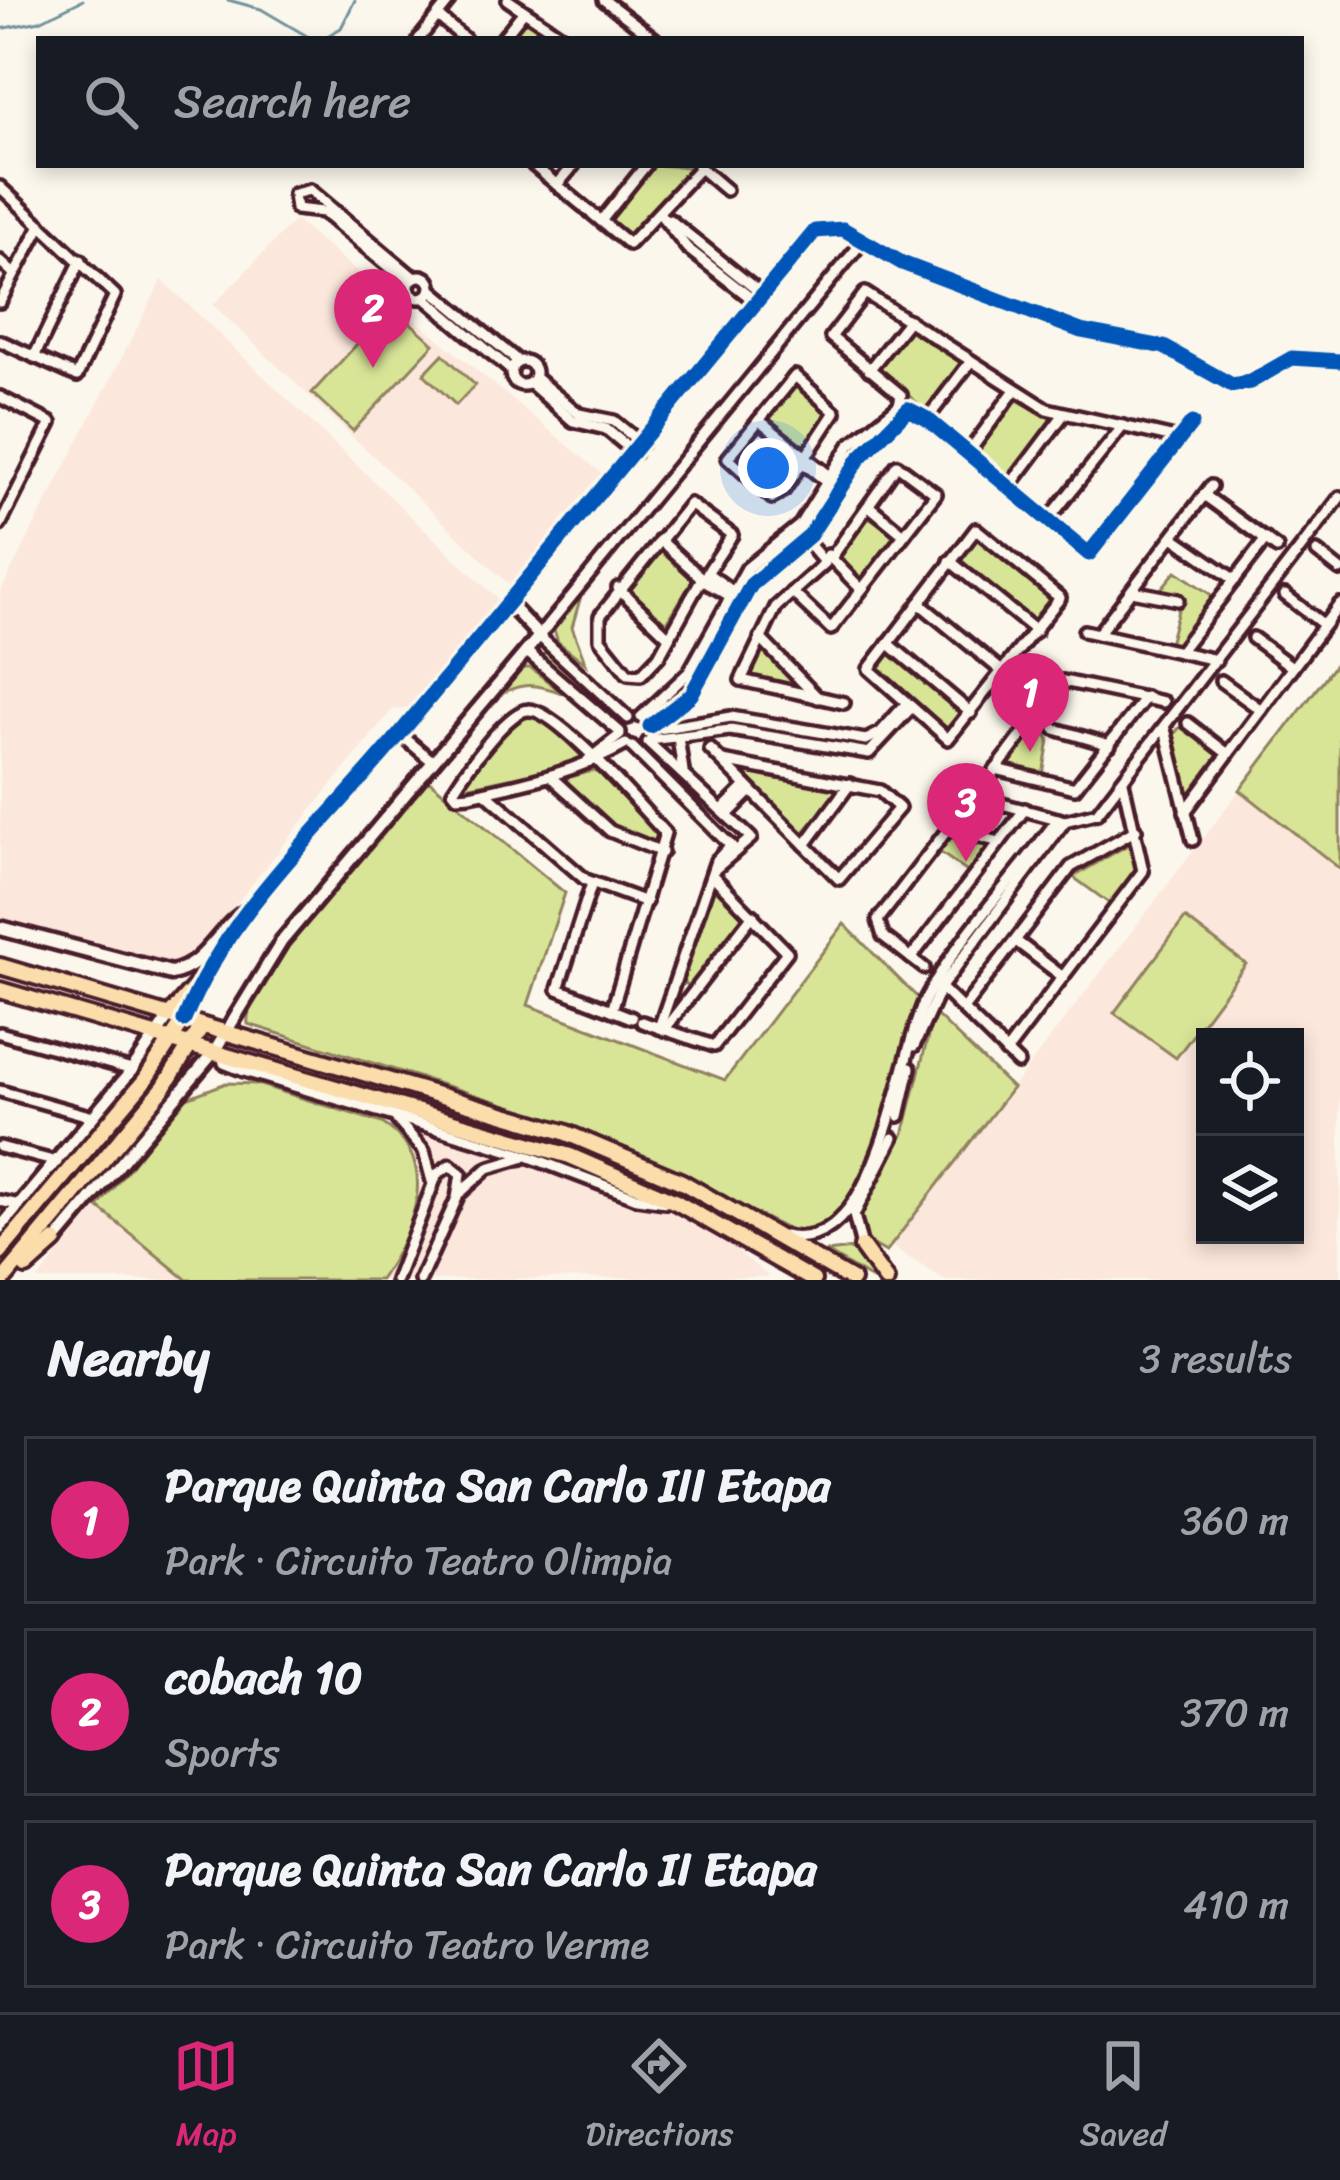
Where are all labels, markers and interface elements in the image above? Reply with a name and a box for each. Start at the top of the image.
search box [36,36,1304,168]
text: Search here [174,62,411,142]
icon: search [78,69,144,135]
pin: 2 [334,269,412,368]
your location [738,438,798,498]
pin: 1 [991,653,1069,752]
pin: 3 [927,763,1005,862]
map controls [1196,1028,1304,1244]
button: locate [1196,1028,1304,1136]
button: layers [1196,1136,1304,1244]
text: Nearby [48,1313,209,1403]
text: 3 results [1139,1324,1292,1393]
text: Parque Quinta San Carlo III Etapa [165,1446,830,1526]
text: 1 [82,1486,98,1555]
text: 360 m [1181,1486,1289,1555]
text: Park · Circuito Teatro Olimpia [165,1526,672,1595]
text: cobach 10 [165,1638,362,1718]
text: 2 [79,1678,101,1747]
text: 370 m [1181,1678,1289,1747]
text: Sports [165,1718,280,1787]
text: Parque Quinta San Carlo II Etapa [165,1830,817,1910]
text: 3 [79,1870,101,1939]
text: 410 m [1183,1870,1289,1939]
text: Park · Circuito Teatro Verme [165,1910,649,1979]
tab: Map [173,2033,239,2163]
tab: Directions [586,2033,733,2163]
tab: Saved [1080,2033,1167,2163]

